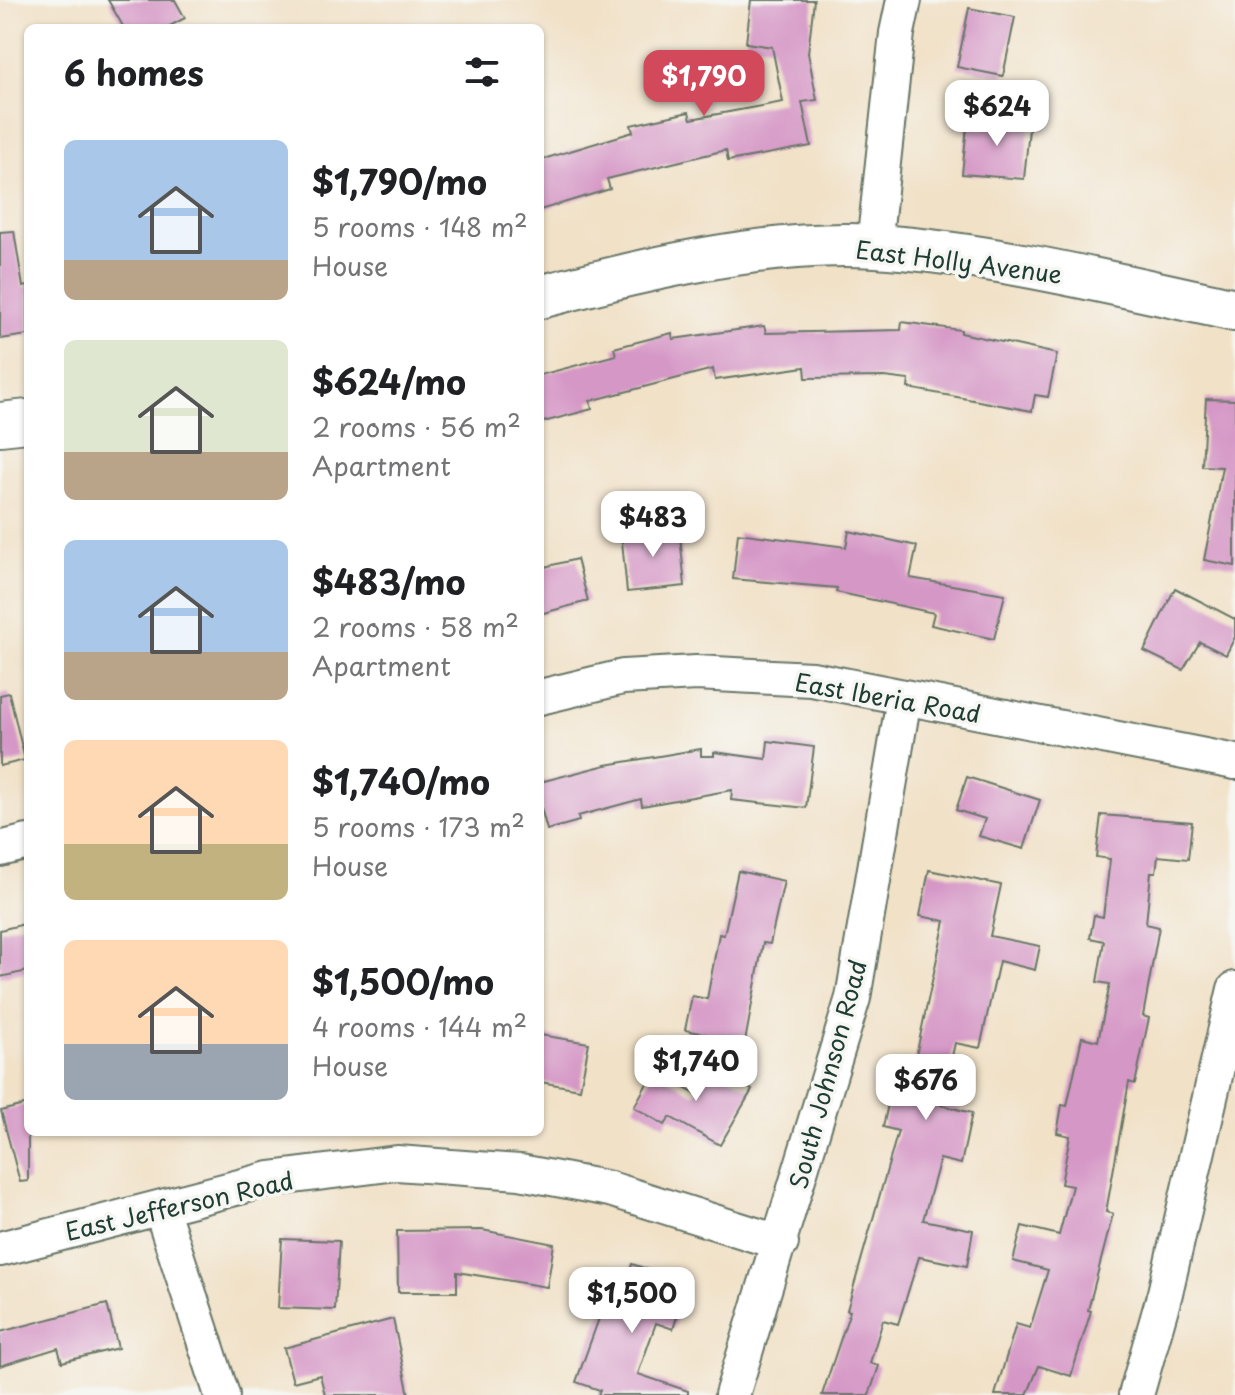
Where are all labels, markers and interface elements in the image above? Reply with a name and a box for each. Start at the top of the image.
text: 6 homes [64,46,204,98]
icon: filters [460,50,504,94]
pin: $1,790 [639,50,769,118]
text: $1,790 [662,56,747,95]
pin: $624 [950,80,1044,148]
text: $624 [963,86,1031,125]
text: $1,790/mo [312,155,487,207]
icon: home [128,172,224,268]
text: 5 rooms · 148 m² [312,207,528,246]
street label: East Holly Avenue [854,230,1064,292]
text: House [312,246,388,285]
text: $624/mo [312,355,466,407]
icon: home [128,372,224,468]
text: 2 rooms · 56 m² [312,407,521,446]
text: Apartment [312,446,451,485]
pin: $483 [606,491,700,559]
text: $483 [619,497,687,536]
text: $483/mo [312,555,466,607]
icon: home [128,572,224,668]
text: 2 rooms · 58 m² [312,607,519,646]
text: Apartment [312,646,451,685]
street label: East Iberia Road [792,663,984,731]
text: $1,740/mo [312,755,490,807]
icon: home [128,772,224,868]
text: 5 rooms · 173 m² [312,807,525,846]
text: House [312,846,388,885]
text: $1,500/mo [312,955,494,1007]
street label: South Johnson Road [779,955,875,1193]
icon: home [128,972,224,1068]
text: 4 rooms · 144 m² [312,1007,527,1046]
pin: $1,740 [631,1035,761,1103]
text: $1,740 [652,1041,740,1080]
text: House [312,1046,388,1085]
pin: $676 [879,1054,973,1122]
text: $676 [894,1060,958,1099]
street label: East Jefferson Road [61,1161,297,1249]
pin: $1,500 [567,1267,697,1335]
text: $1,500 [587,1273,677,1312]

